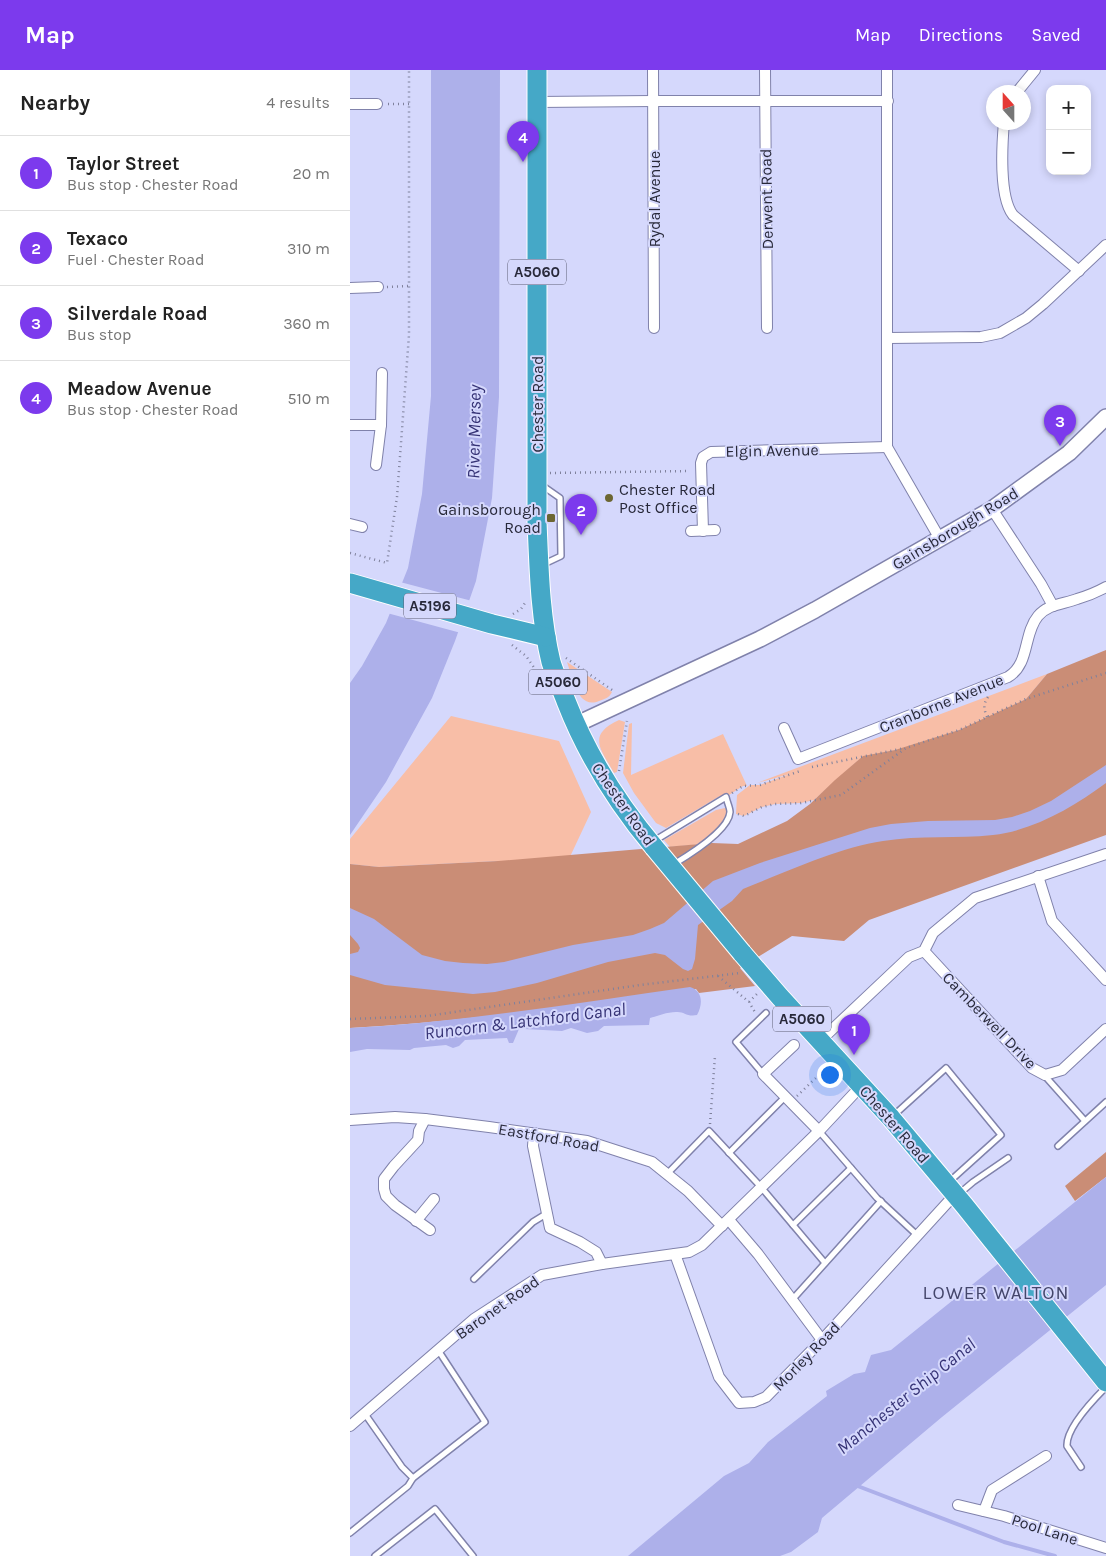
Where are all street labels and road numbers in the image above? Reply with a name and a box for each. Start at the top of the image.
street label: Derwent Road [756,148,777,249]
street label: Rydal Avenue [645,151,664,247]
road number: A5060 [508,260,566,284]
street label: Chester Road [528,356,547,452]
street label: Elgin Avenue [725,440,819,461]
street label: Gainsborough Road [889,483,1022,574]
road number: A5196 [404,594,456,618]
road number: A5060 [529,670,587,694]
street label: Cranborne Avenue [876,670,1006,737]
street label: Chester Road [588,759,659,849]
street label: Camberwell Drive [939,968,1041,1073]
road number: A5060 [773,1006,831,1032]
street label: Chester Road [856,1082,934,1167]
street label: Eastford Road [497,1119,601,1156]
street label: Baronet Road [452,1272,543,1343]
street label: Morley Road [769,1318,844,1395]
street label: Pool Lane [1009,1510,1080,1549]

